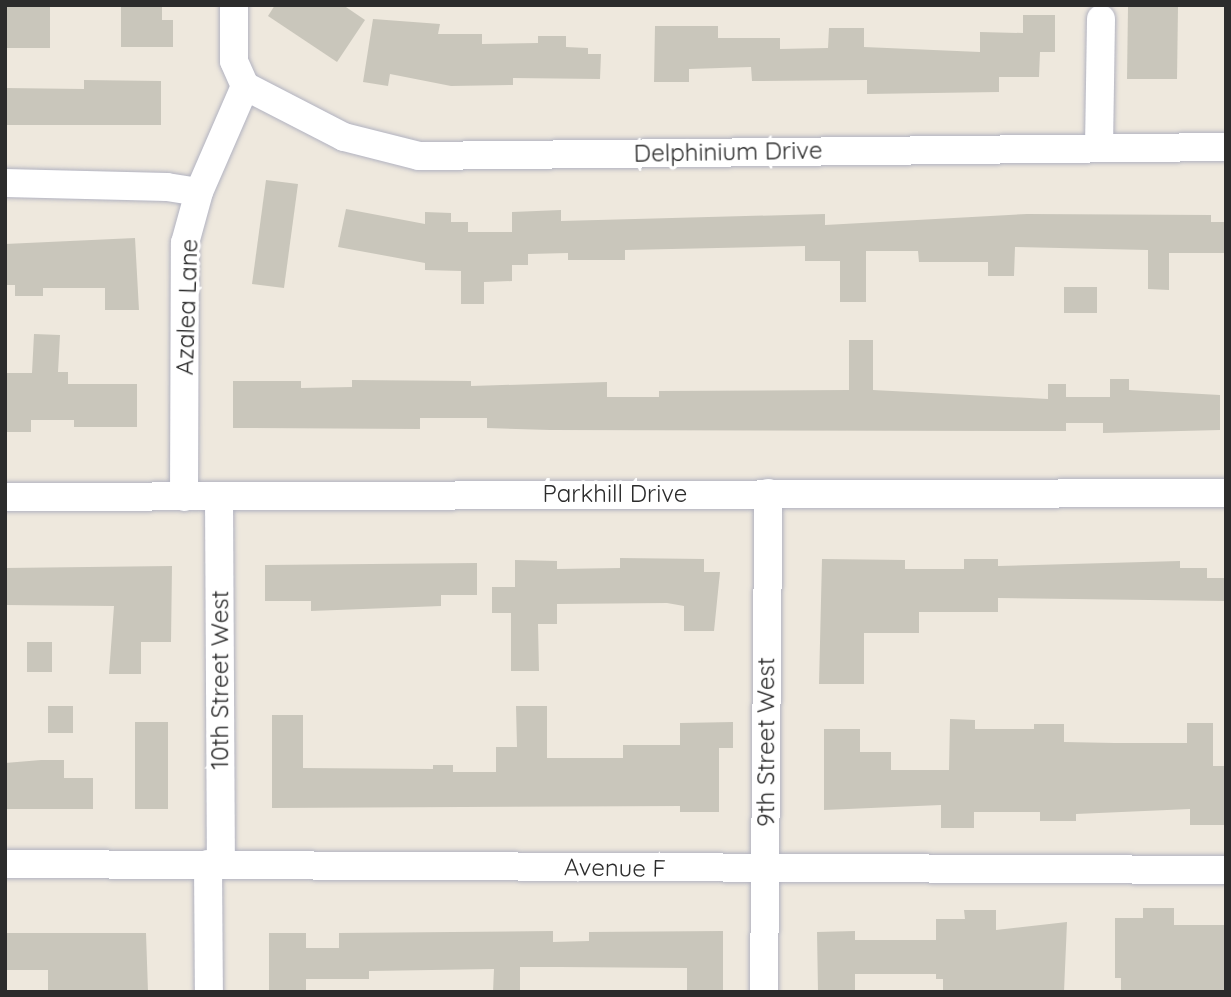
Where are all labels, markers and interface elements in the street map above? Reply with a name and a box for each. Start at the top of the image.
street label: Delphinium Drive [633,136,823,168]
street label: Azalea Lane [170,238,204,376]
street label: Parkhill Drive [543,480,687,508]
street label: 10th Street West [206,590,234,770]
street label: 9th Street West [752,657,780,827]
street label: Avenue F [564,853,666,883]

